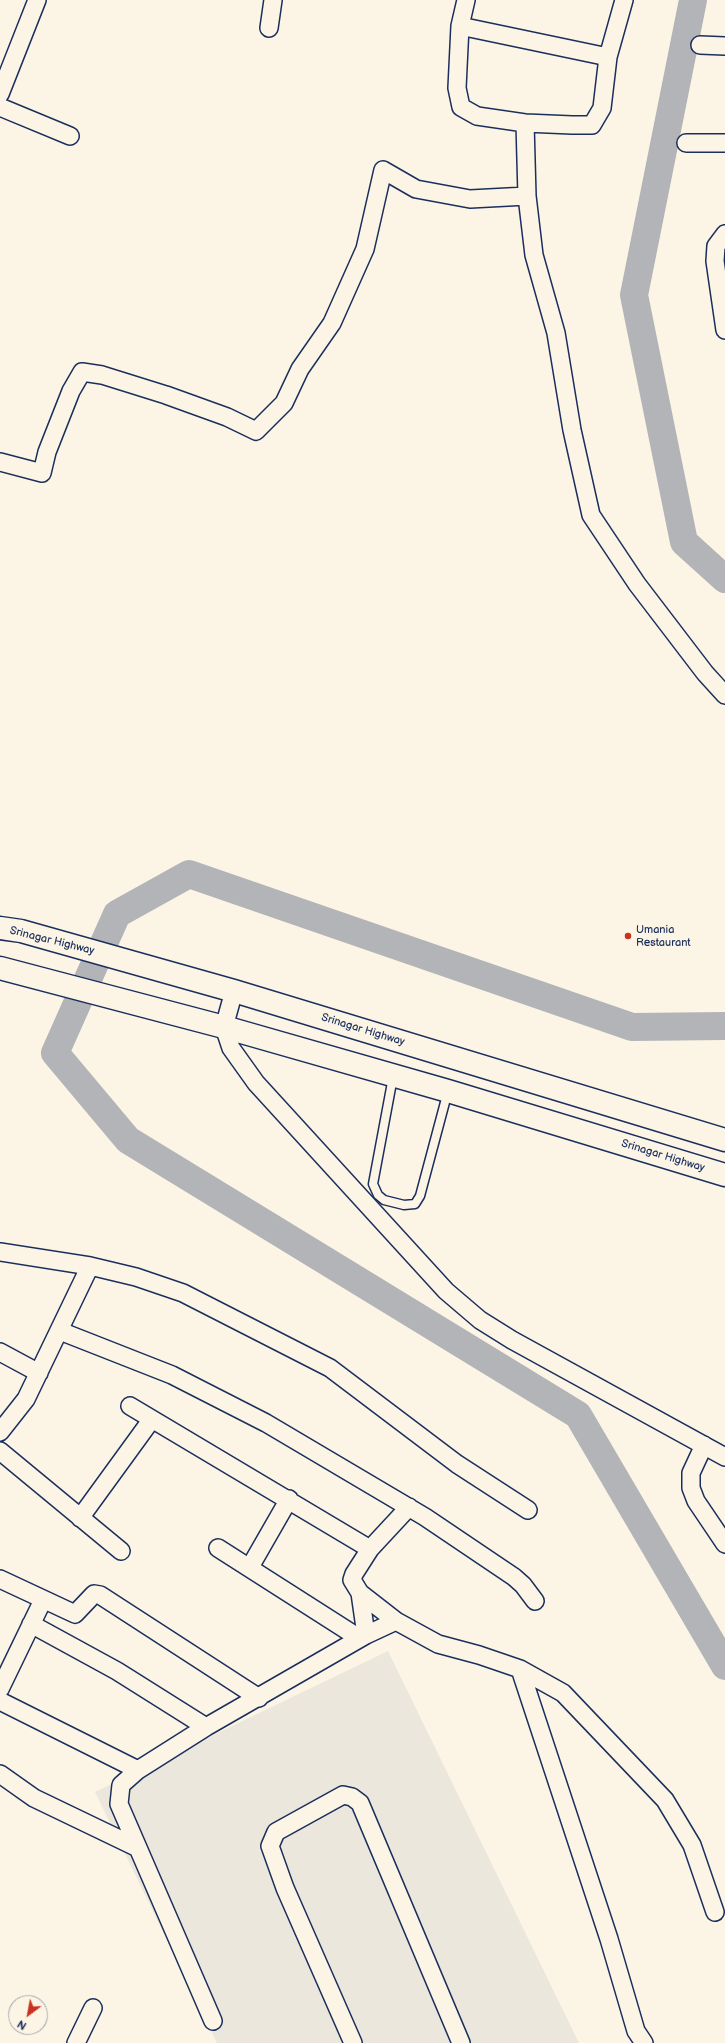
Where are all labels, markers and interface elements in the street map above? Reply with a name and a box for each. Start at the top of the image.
place label: Umania Restaurant [636,923,691,949]
street label: Srinagar Highway [8,924,96,958]
marker: Umania Restaurant [623,931,633,941]
street label: Srinagar Highway [320,1011,406,1049]
street label: Srinagar Highway [620,1137,706,1175]
north arrow [8,1995,48,2035]
text: N [15,2017,29,2032]

